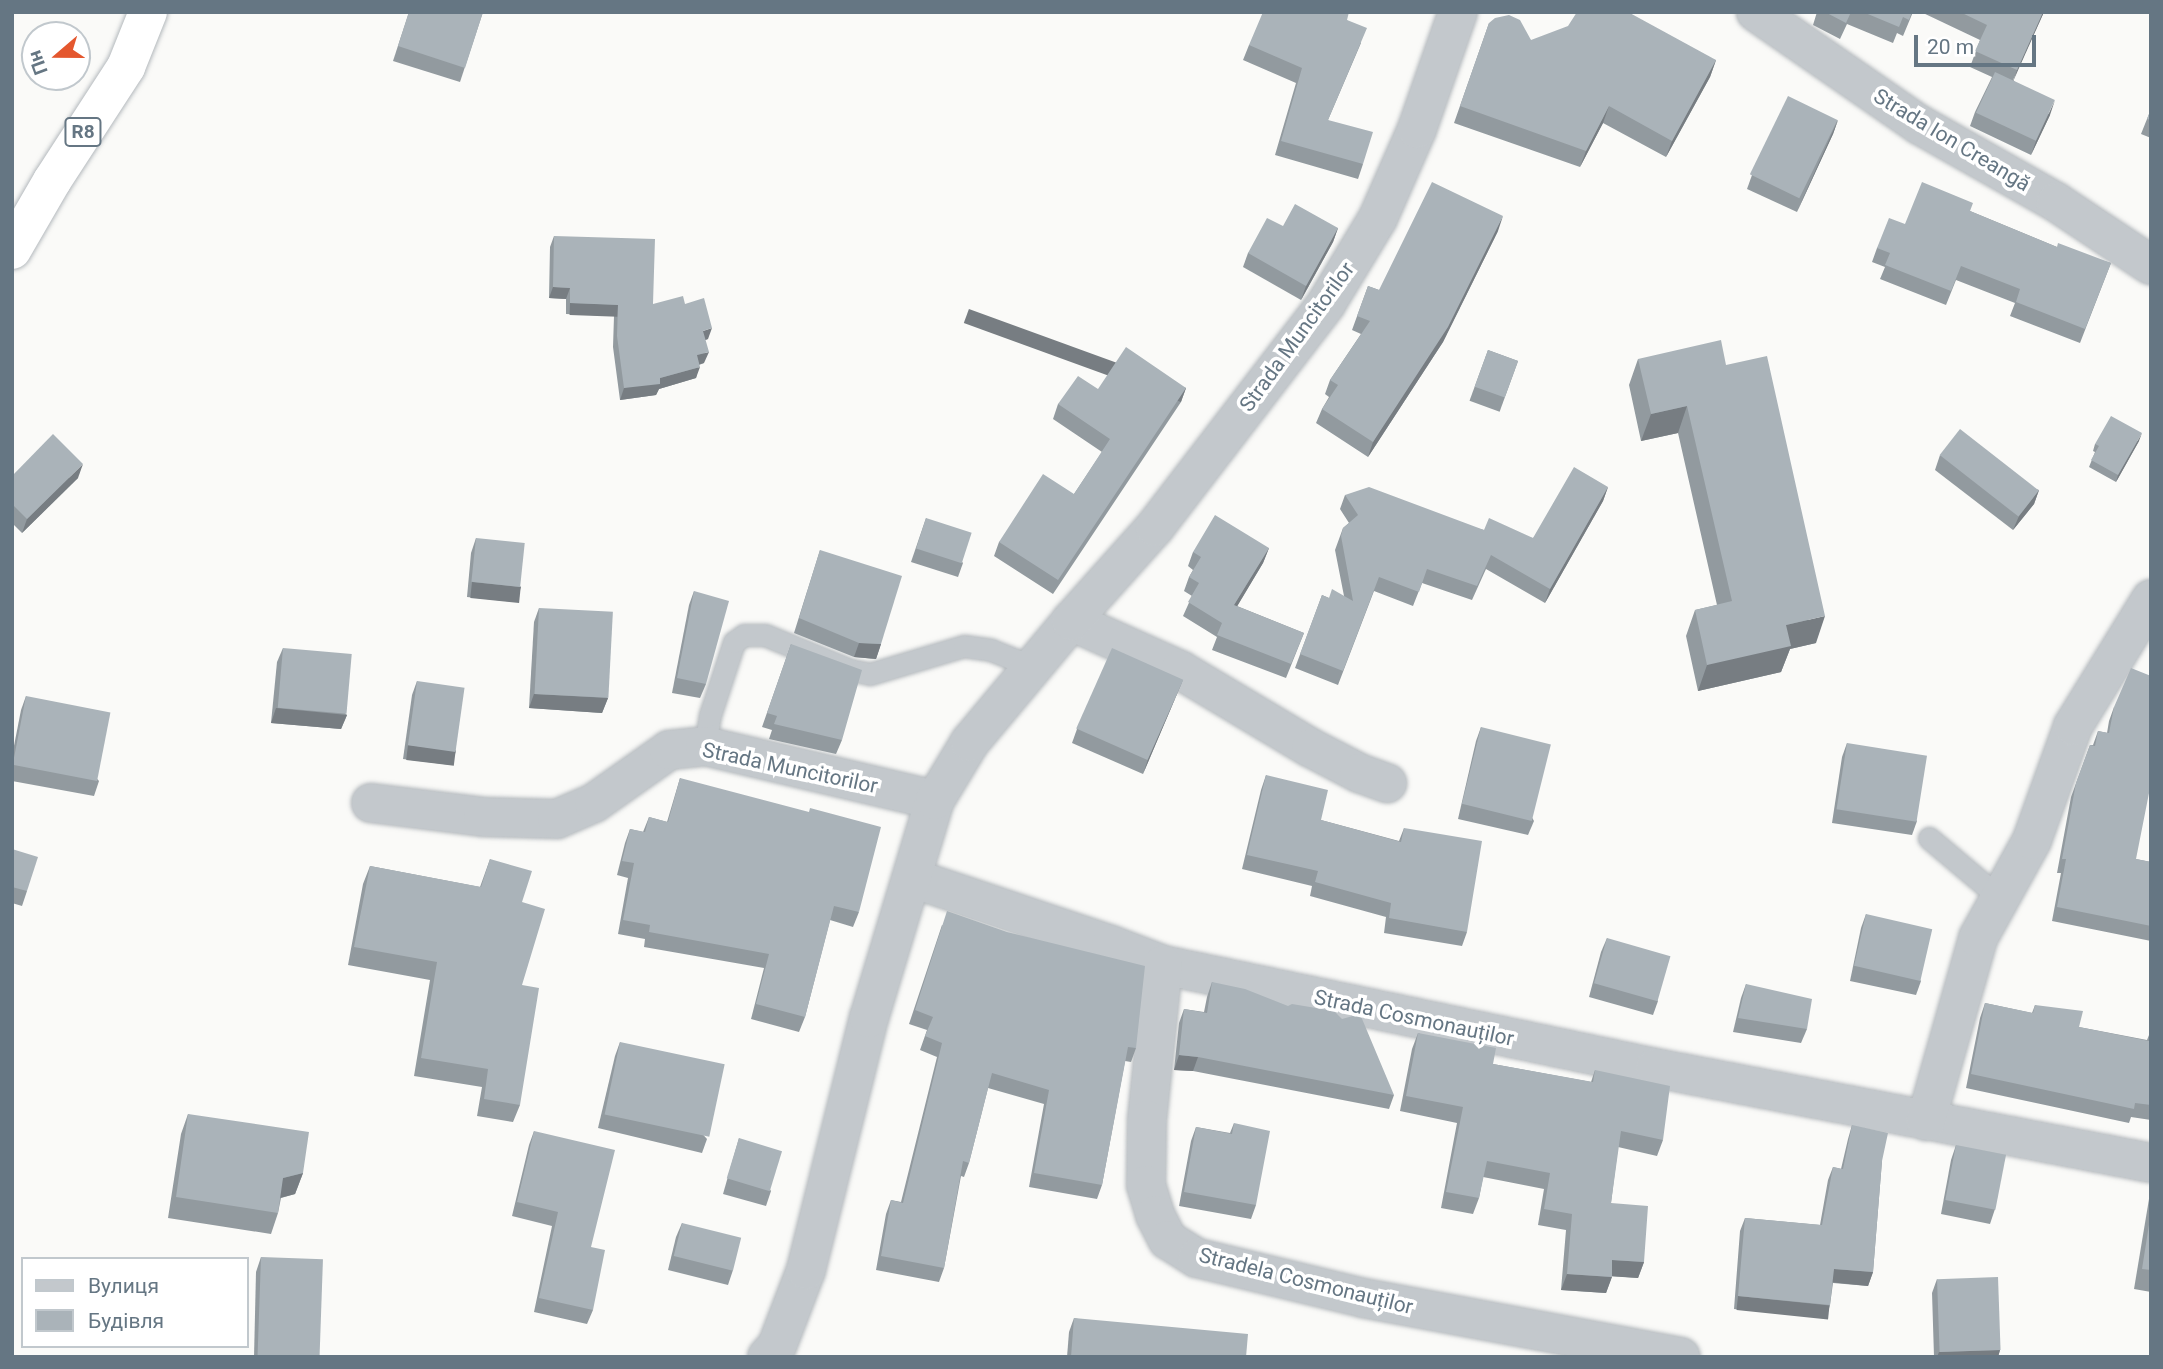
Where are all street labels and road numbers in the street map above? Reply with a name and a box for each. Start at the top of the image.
street label: Strada Ion Creangă [1869,83,2035,197]
road number: R8 [64,116,102,148]
street label: Strada Muncitorilor [1234,257,1360,417]
street label: Strada Muncitorilor [700,737,880,799]
street label: Strada Cosmonauților [1312,985,1516,1051]
street label: Stradela Cosmonauților [1196,1242,1416,1320]

